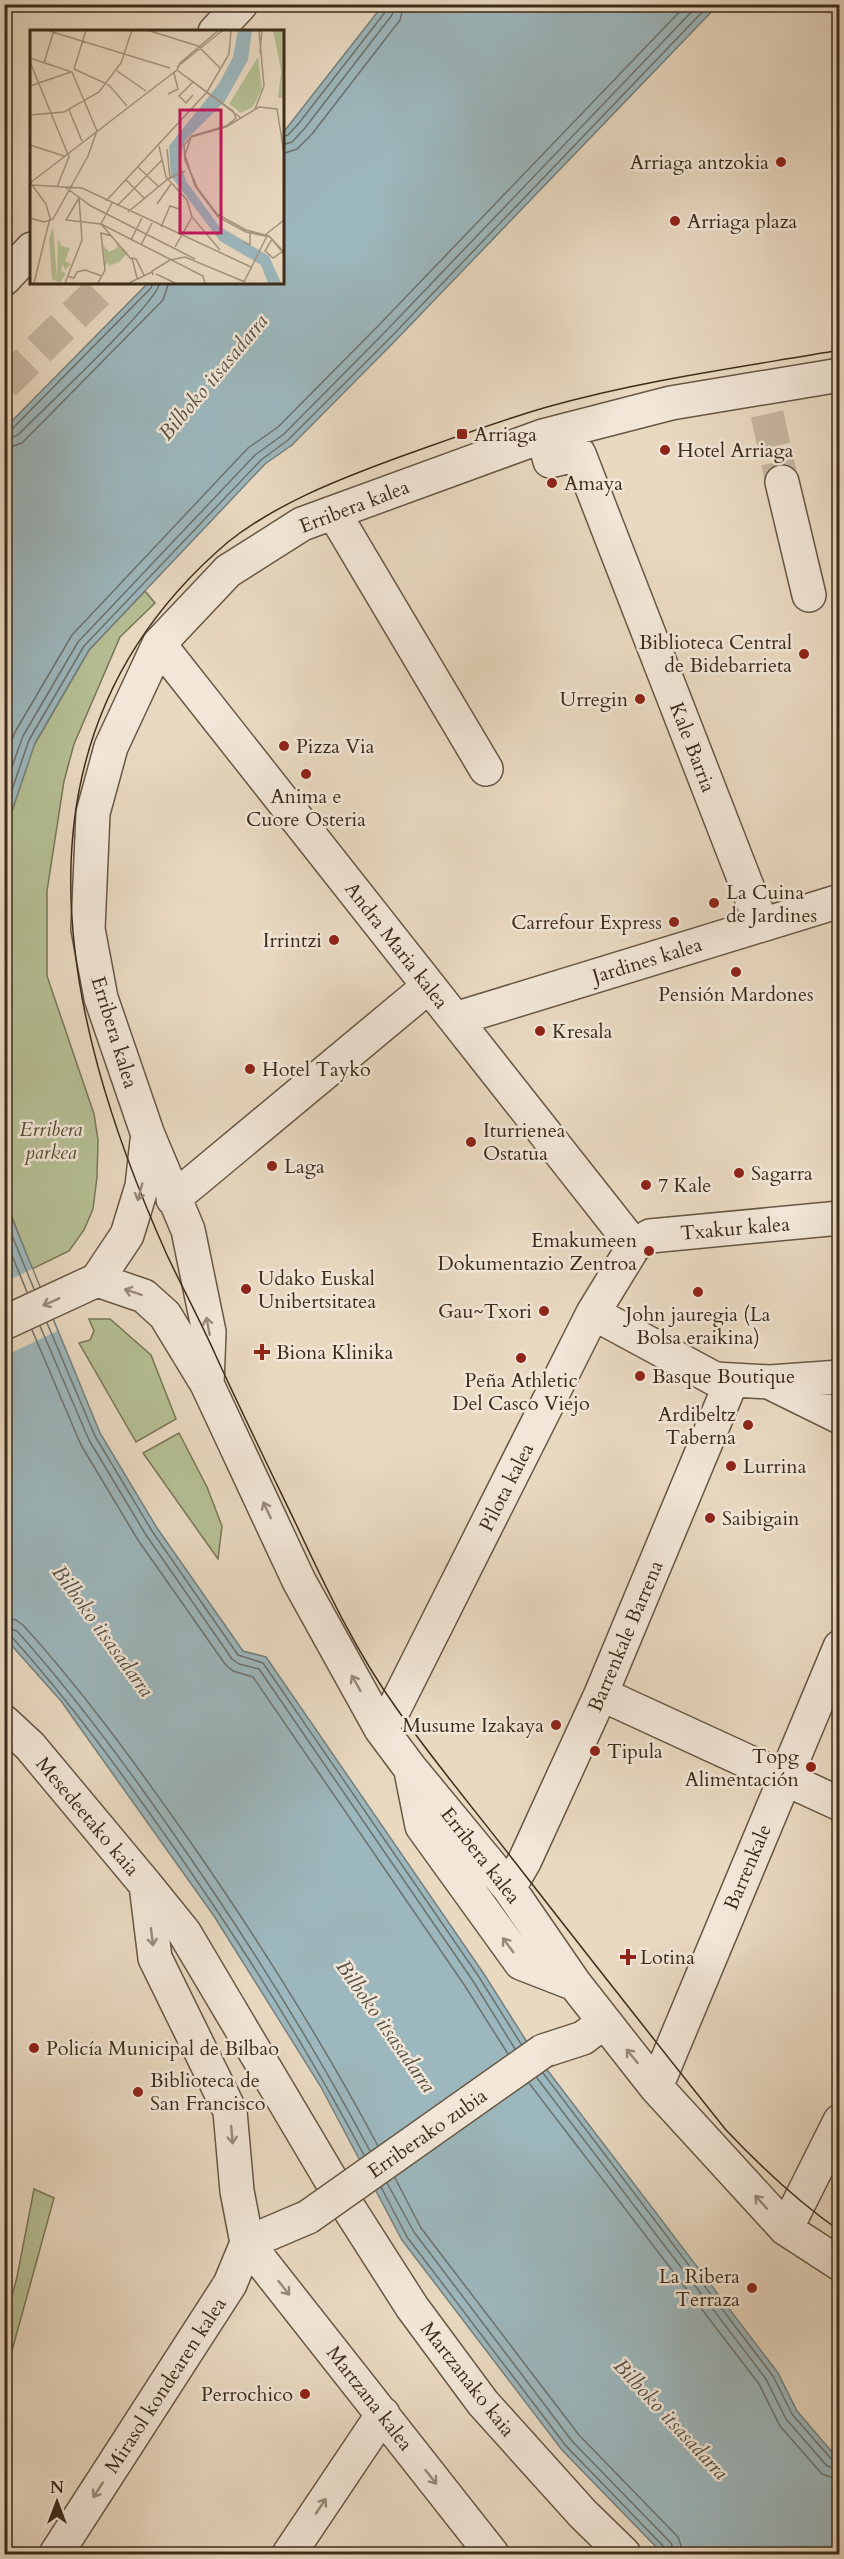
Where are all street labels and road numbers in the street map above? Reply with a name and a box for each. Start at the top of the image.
street label: Erribera kalea [295,473,413,540]
street label: Kale Barria [663,698,722,796]
street label: Andra Maria kalea [339,876,455,1015]
street label: Jardines kalea [586,931,706,991]
street label: Erribera kalea [85,973,144,1092]
street label: Txakur kalea [679,1210,791,1247]
street label: Pilota kalea [473,1438,540,1536]
street label: Barrenkale Barrena [581,1556,670,1716]
street label: Mesedeetako kaia [30,1751,146,1882]
street label: Erribera kalea [434,1801,527,1910]
street label: Barrenkale [717,1820,778,1914]
street label: Erriberako zubia [362,2082,493,2185]
street label: Mirasol kondearen kalea [98,2292,233,2479]
street label: Martzanako kaia [414,2316,521,2443]
street label: Martzana kalea [320,2340,419,2457]

